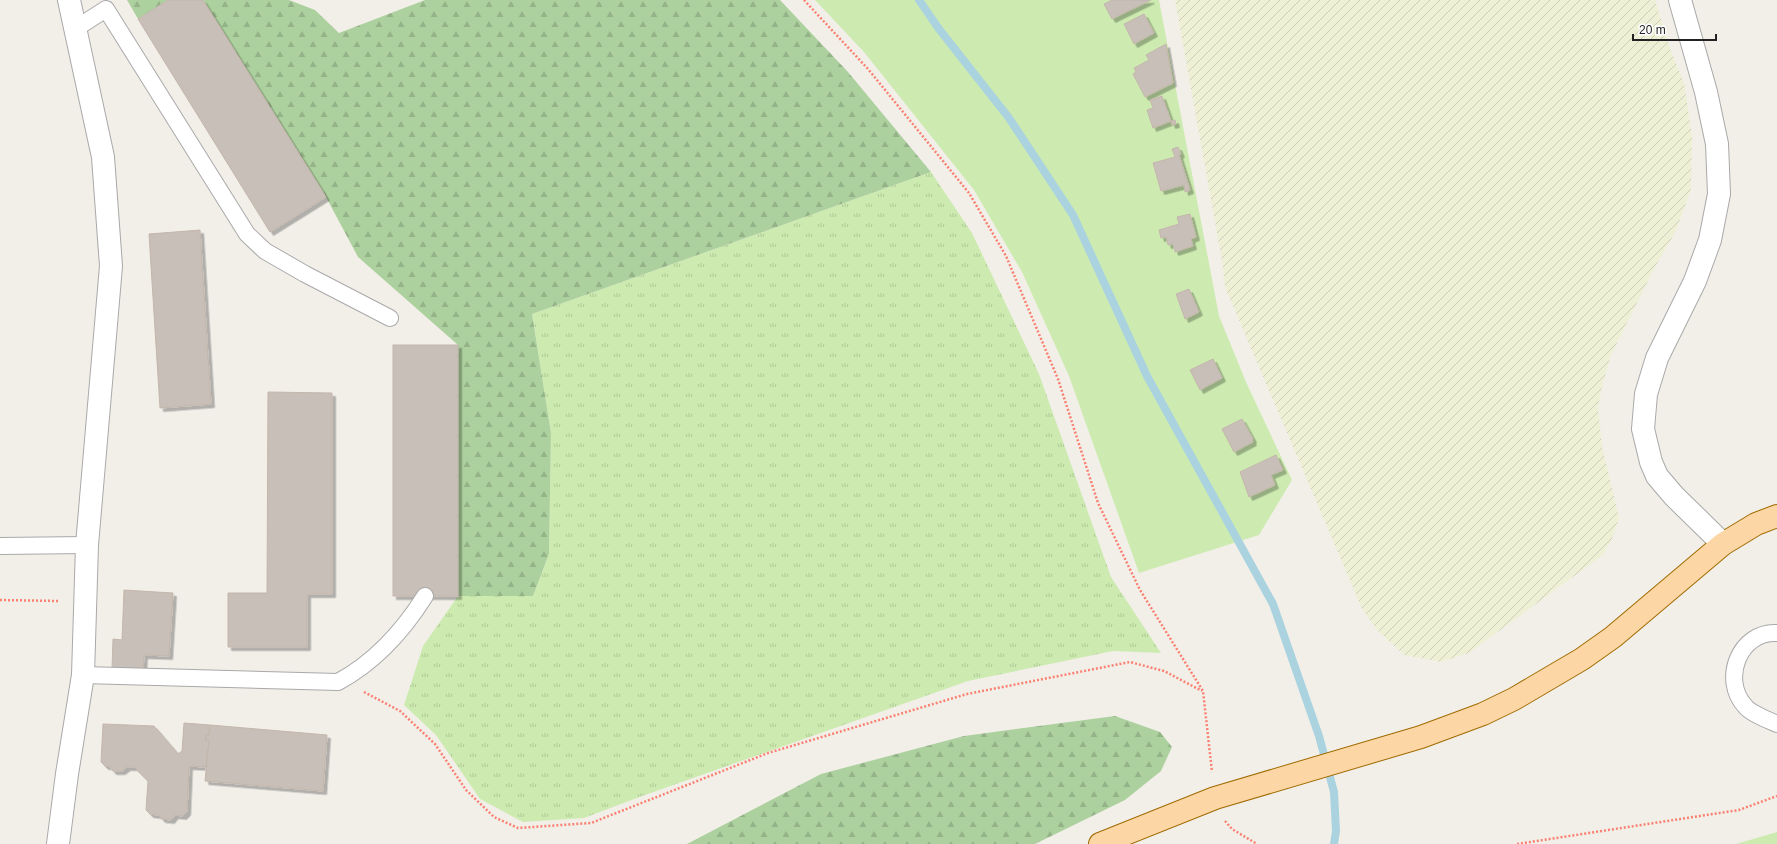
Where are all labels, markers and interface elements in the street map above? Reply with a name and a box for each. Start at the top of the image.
scale bar [1633,16,1716,42]
text: 20 m [1639,23,1666,37]

